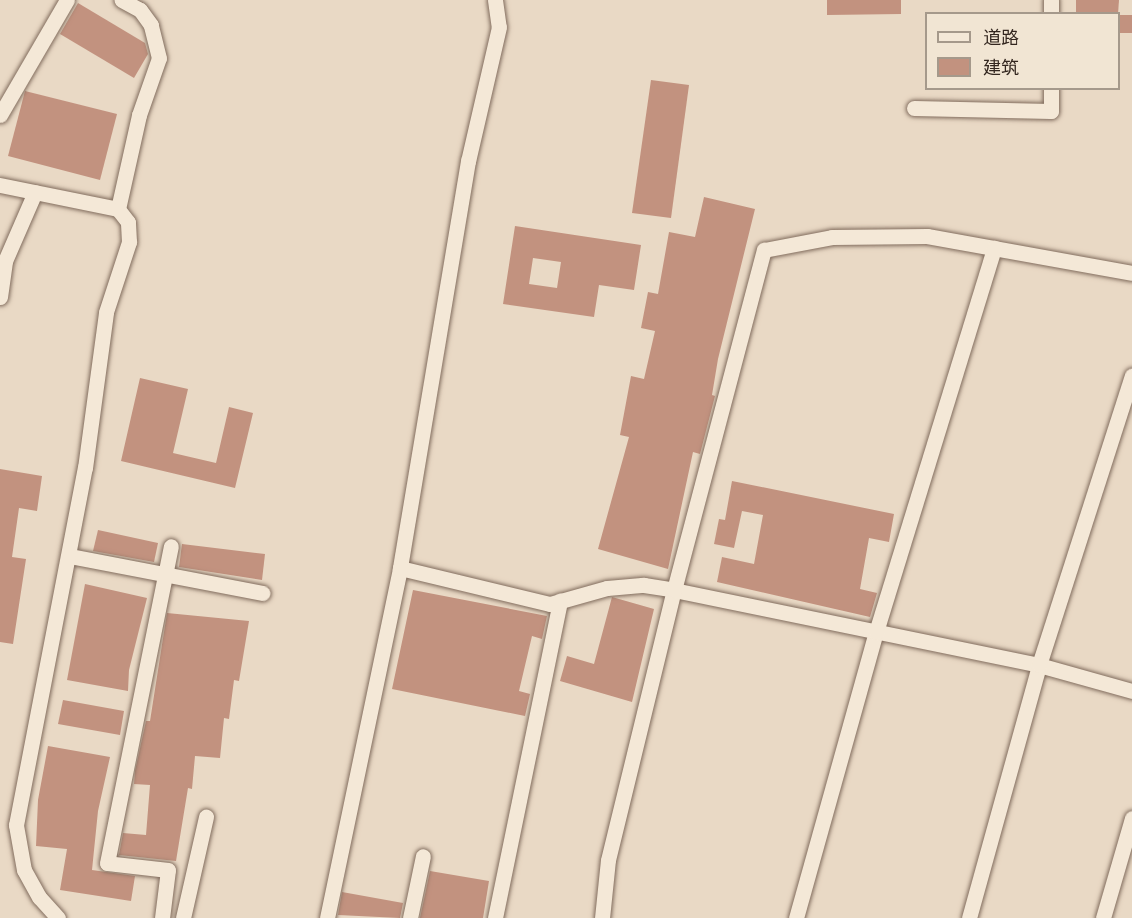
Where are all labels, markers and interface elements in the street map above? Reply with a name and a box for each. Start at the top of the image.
legend [925,12,1120,90]
text: 道路 [983,25,1019,52]
text: 建筑 [983,55,1019,82]

